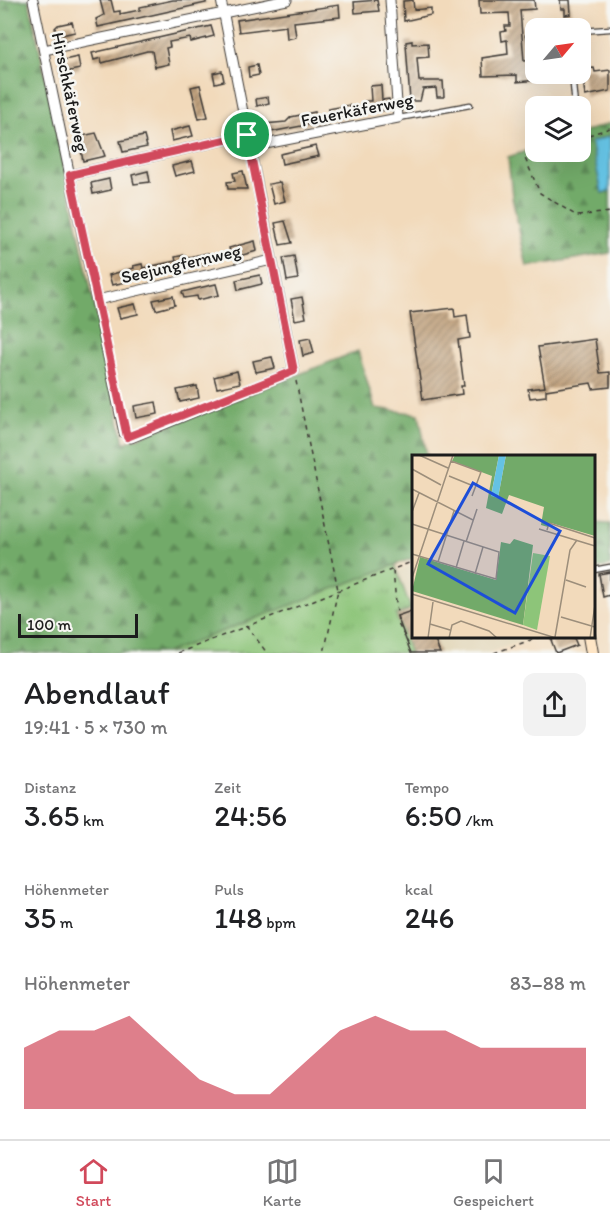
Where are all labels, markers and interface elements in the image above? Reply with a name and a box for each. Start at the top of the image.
north arrow [525,18,591,84]
map controls [525,18,591,162]
street label: Hirschkäferweg [47,30,94,154]
street label: Feuerkäferweg [299,88,416,132]
button: layers [525,96,591,162]
pin [221,109,272,160]
icon: arrive [230,118,263,151]
street label: Seejungfernweg [119,239,244,288]
inset map [412,455,595,638]
scale bar [18,611,138,638]
text: 100 m [27,615,71,634]
text: Abendlauf [24,673,170,712]
button: share [523,673,586,736]
text: 19:41 · 5 × 730 m [24,715,167,739]
text: Distanz [24,778,76,797]
text: Zeit [214,778,241,797]
text: Tempo [405,778,449,797]
text: 3.65 [24,797,79,834]
text: 24:56 [214,797,287,834]
text: 6:50 [405,797,462,834]
text: km [79,811,104,830]
text: /km [462,811,494,830]
text: Höhenmeter [24,880,109,899]
text: Puls [214,880,244,899]
text: kcal [405,880,433,899]
text: 35 [24,899,56,936]
text: 148 [214,899,263,936]
text: 246 [405,899,454,936]
text: m [56,913,73,932]
text: bpm [263,913,296,932]
text: Höhenmeter [24,971,130,995]
text: 83–88 m [510,971,586,995]
tab: Start [76,1155,111,1210]
tab: Karte [263,1155,301,1210]
tab: Gespeichert [453,1155,534,1210]

